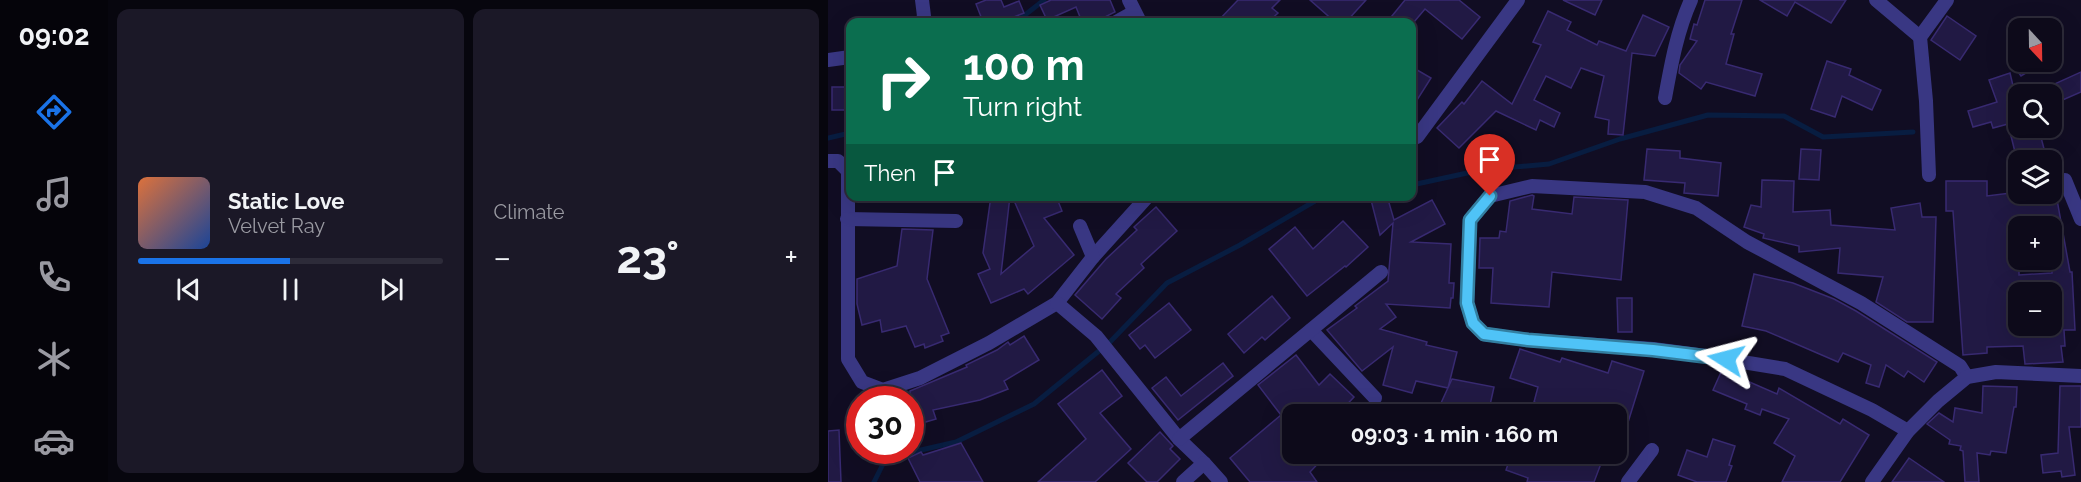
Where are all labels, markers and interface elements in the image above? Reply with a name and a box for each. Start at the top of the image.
north arrow [2008,18,2062,72]
map controls [2008,18,2062,336]
text: 09:02 [19,20,89,51]
text: 100 m [963,41,1085,90]
icon: right [864,42,942,120]
button: search [2008,84,2062,138]
icon: directions [33,91,75,133]
text: Turn right [963,91,1082,122]
pin [1464,134,1515,196]
icon: arrive [1473,143,1506,176]
button: layers [2008,150,2062,204]
icon: arrive [928,156,961,189]
text: Then [864,160,916,186]
icon: music [33,173,75,215]
text: Static Love [228,188,345,214]
text: Climate [494,200,565,224]
text: Velvet Ray [228,214,325,238]
button: + [2008,216,2062,270]
text: 23° [617,231,679,284]
text: − [494,238,511,277]
text: + [784,238,798,277]
icon: phone [33,256,75,298]
icon: previous [172,273,205,306]
icon: pause [274,273,307,306]
icon: next [375,273,408,306]
button: − [2008,282,2062,336]
position arrow [1694,327,1758,391]
icon: climate [33,338,75,380]
speed limit sign: 30 [846,386,924,464]
icon: car [33,420,75,462]
text: 09:03 · 1 min · 160 m [1351,421,1558,447]

